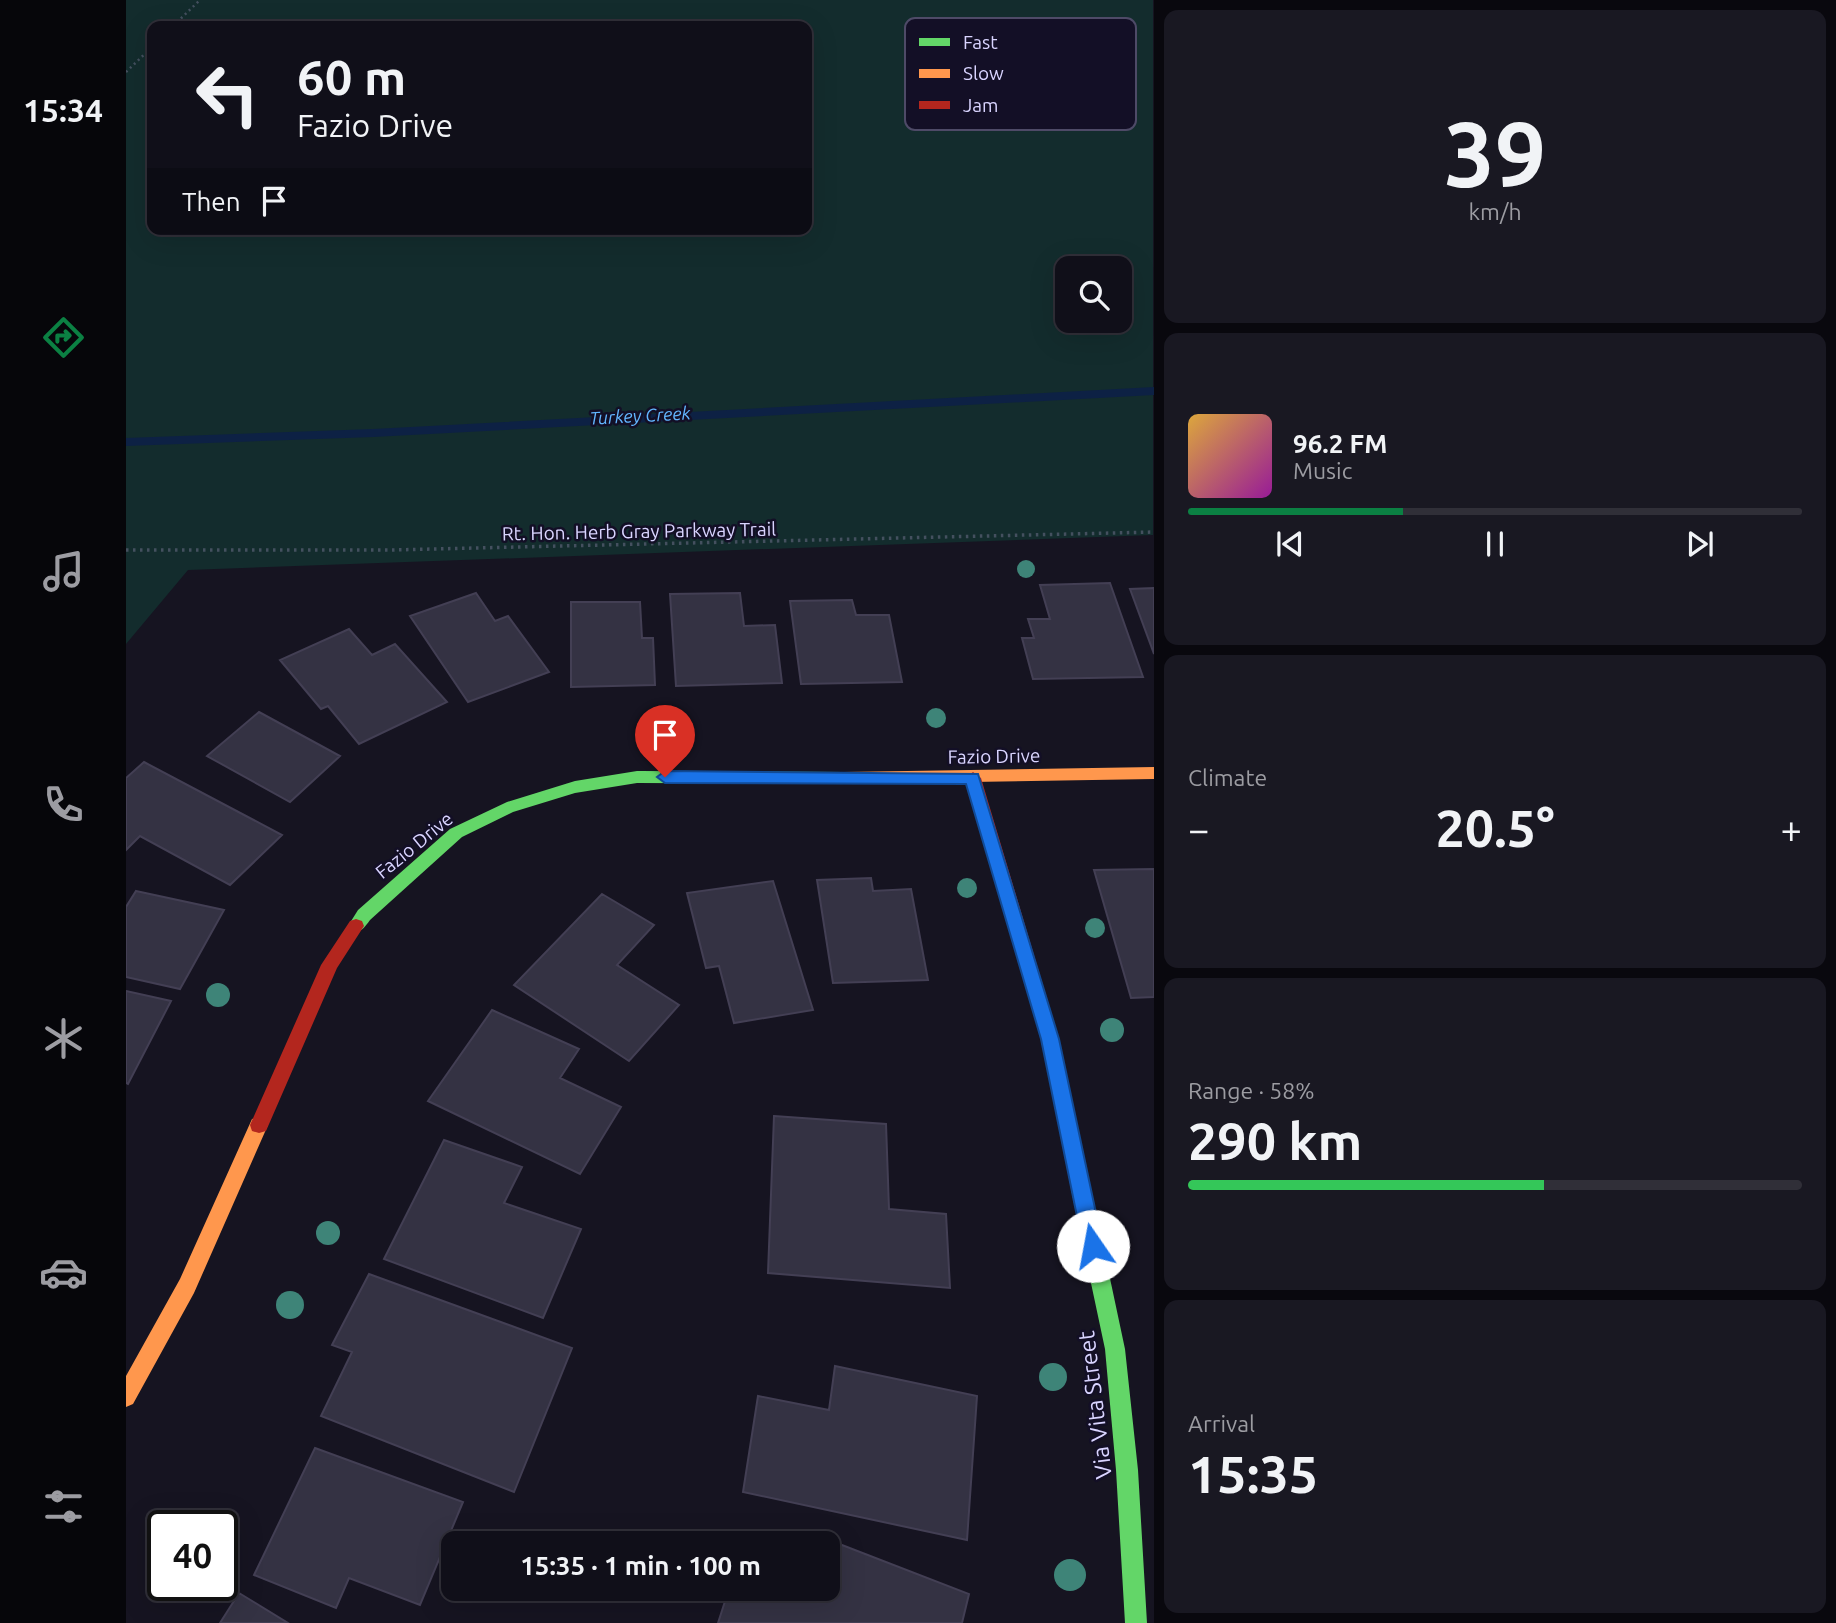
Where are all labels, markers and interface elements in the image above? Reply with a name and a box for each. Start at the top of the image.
legend [905,18,1136,130]
text: Fast [963,31,998,53]
icon: left [182,49,273,140]
text: 60 m [297,49,406,104]
text: Slow [963,62,1004,84]
text: 15:34 [23,92,103,128]
text: Jam [963,94,999,116]
text: 39 [1444,102,1546,204]
text: Fazio Drive [297,107,453,143]
icon: arrive [255,182,293,220]
text: Then [182,187,241,216]
text: km/h [1468,199,1522,224]
map controls [1055,256,1132,333]
button: search [1055,256,1132,333]
icon: directions [39,313,88,362]
water label: Turkey Creek [589,402,692,428]
text: 96.2 FM [1293,429,1387,458]
text: Music [1293,458,1352,483]
street label: Rt. Hon. Herb Gray Parkway Trail [502,518,776,544]
icon: previous [1271,525,1309,563]
icon: pause [1476,525,1514,563]
icon: next [1681,525,1719,563]
icon: music [39,547,88,596]
pin [635,705,695,777]
icon: arrive [646,716,684,754]
street label: Fazio Drive [947,744,1041,768]
text: Climate [1188,765,1267,790]
icon: phone [39,780,88,829]
text: 20.5° [1435,799,1555,857]
street label: Fazio Drive [371,807,457,883]
text: − [1188,808,1209,850]
text: + [1781,808,1802,850]
icon: climate [39,1014,88,1063]
text: Range · 58% [1188,1078,1315,1103]
text: 290 km [1188,1112,1362,1170]
position arrow [1056,1209,1130,1283]
icon: car [39,1248,88,1297]
street label: Via Vita Street [1073,1329,1116,1481]
text: Arrival [1188,1411,1255,1436]
text: 15:35 [1188,1445,1318,1503]
icon: filters [39,1482,88,1531]
speed limit sign: 40 [147,1510,238,1601]
text: 15:35 · 1 min · 100 m [520,1551,761,1580]

